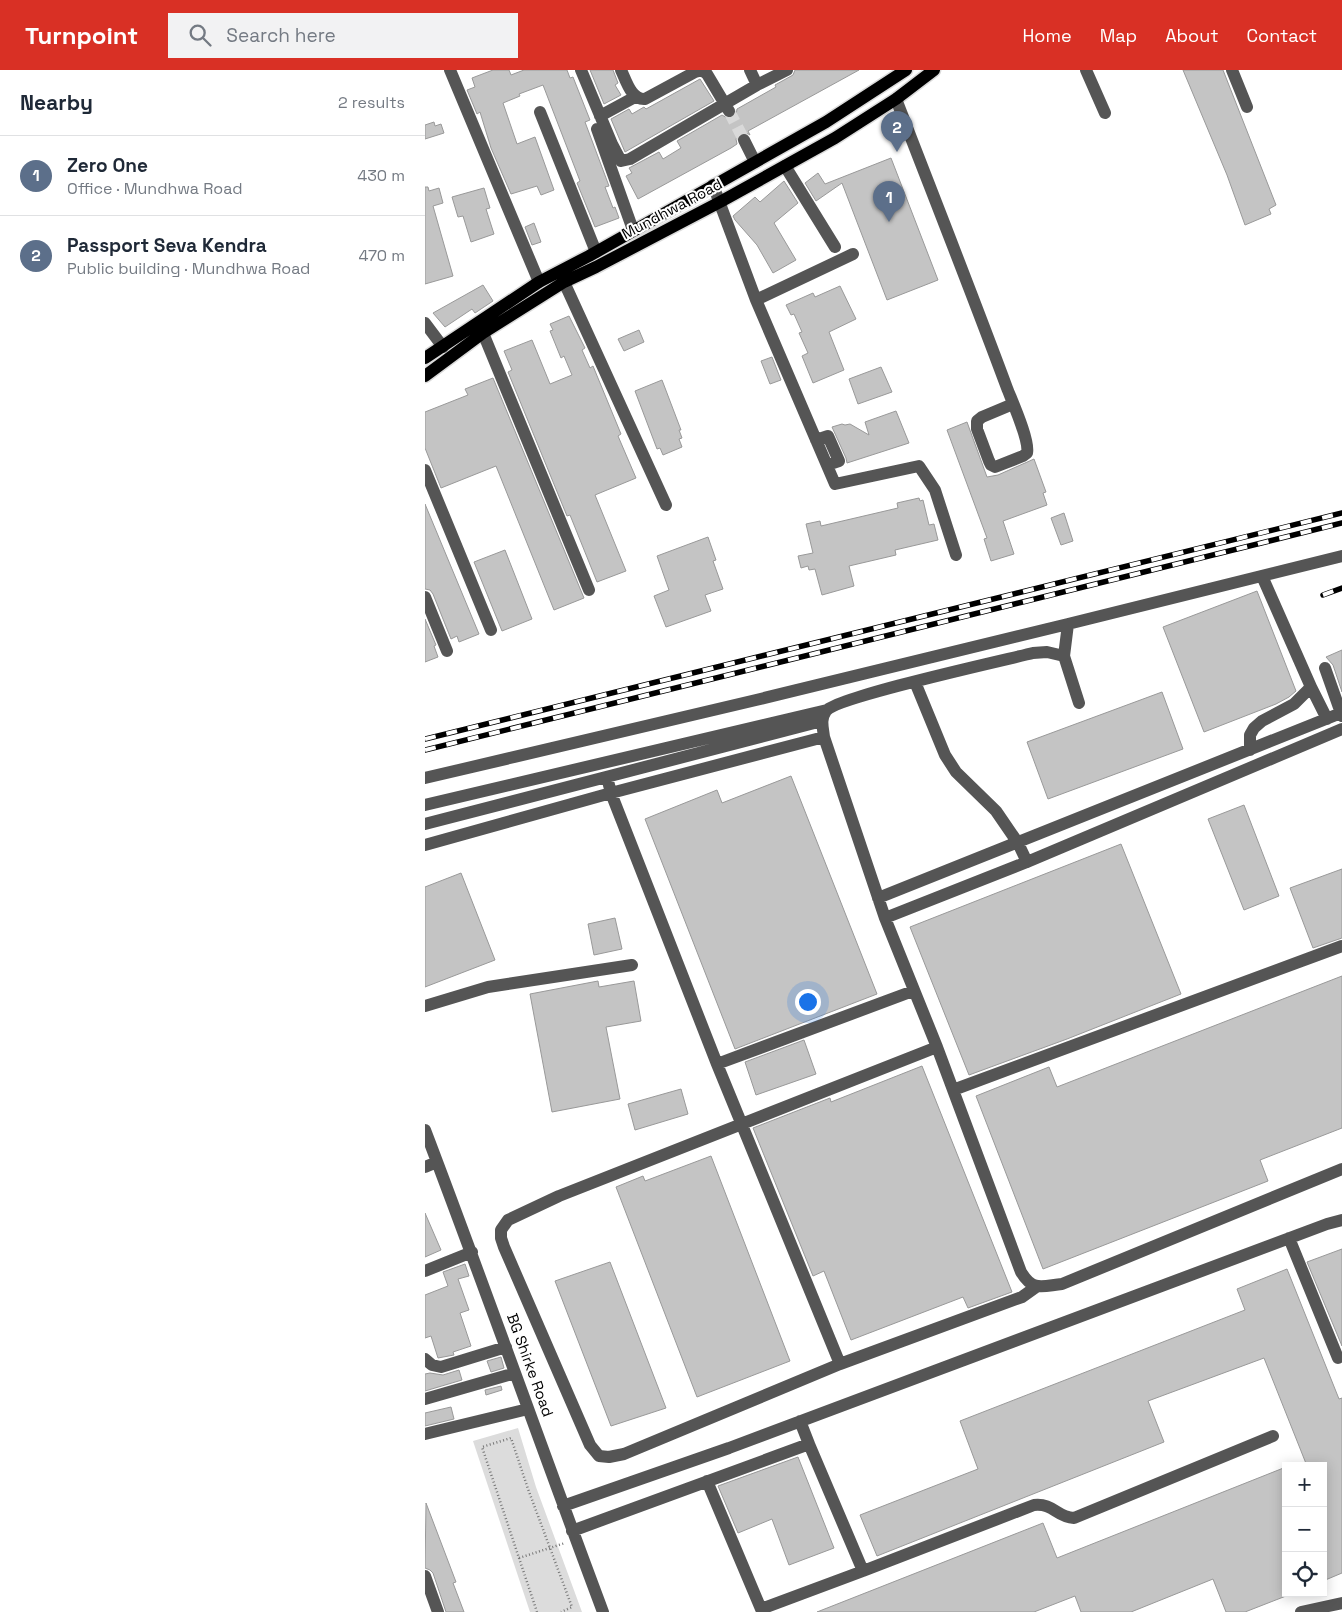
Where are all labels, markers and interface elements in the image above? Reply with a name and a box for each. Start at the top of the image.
search box [168,13,518,58]
text: Turnpoint [25,20,138,51]
icon: search [186,21,214,49]
text: Search here [226,23,336,48]
text: Home [1023,24,1072,47]
text: Map [1100,24,1137,47]
text: About [1165,24,1219,47]
text: Contact [1247,24,1317,47]
text: Nearby [20,89,93,116]
text: 2 results [338,92,405,113]
pin: 2 [881,111,913,152]
text: Zero One [67,153,148,178]
text: 1 [32,165,40,186]
text: 430 m [357,165,405,186]
street label: Mundhwa Road [618,174,725,243]
text: Office · Mundhwa Road [67,178,242,199]
pin: 1 [873,181,905,222]
text: Passport Seva Kendra [67,233,267,258]
text: 2 [31,245,41,266]
text: 470 m [358,245,405,266]
text: Public building · Mundhwa Road [67,258,310,279]
your location [795,989,821,1015]
street label: BG Shirke Road [503,1311,558,1419]
map controls [1282,1462,1327,1597]
button: + [1282,1462,1327,1507]
button: − [1282,1507,1327,1552]
button: locate [1282,1552,1327,1597]

